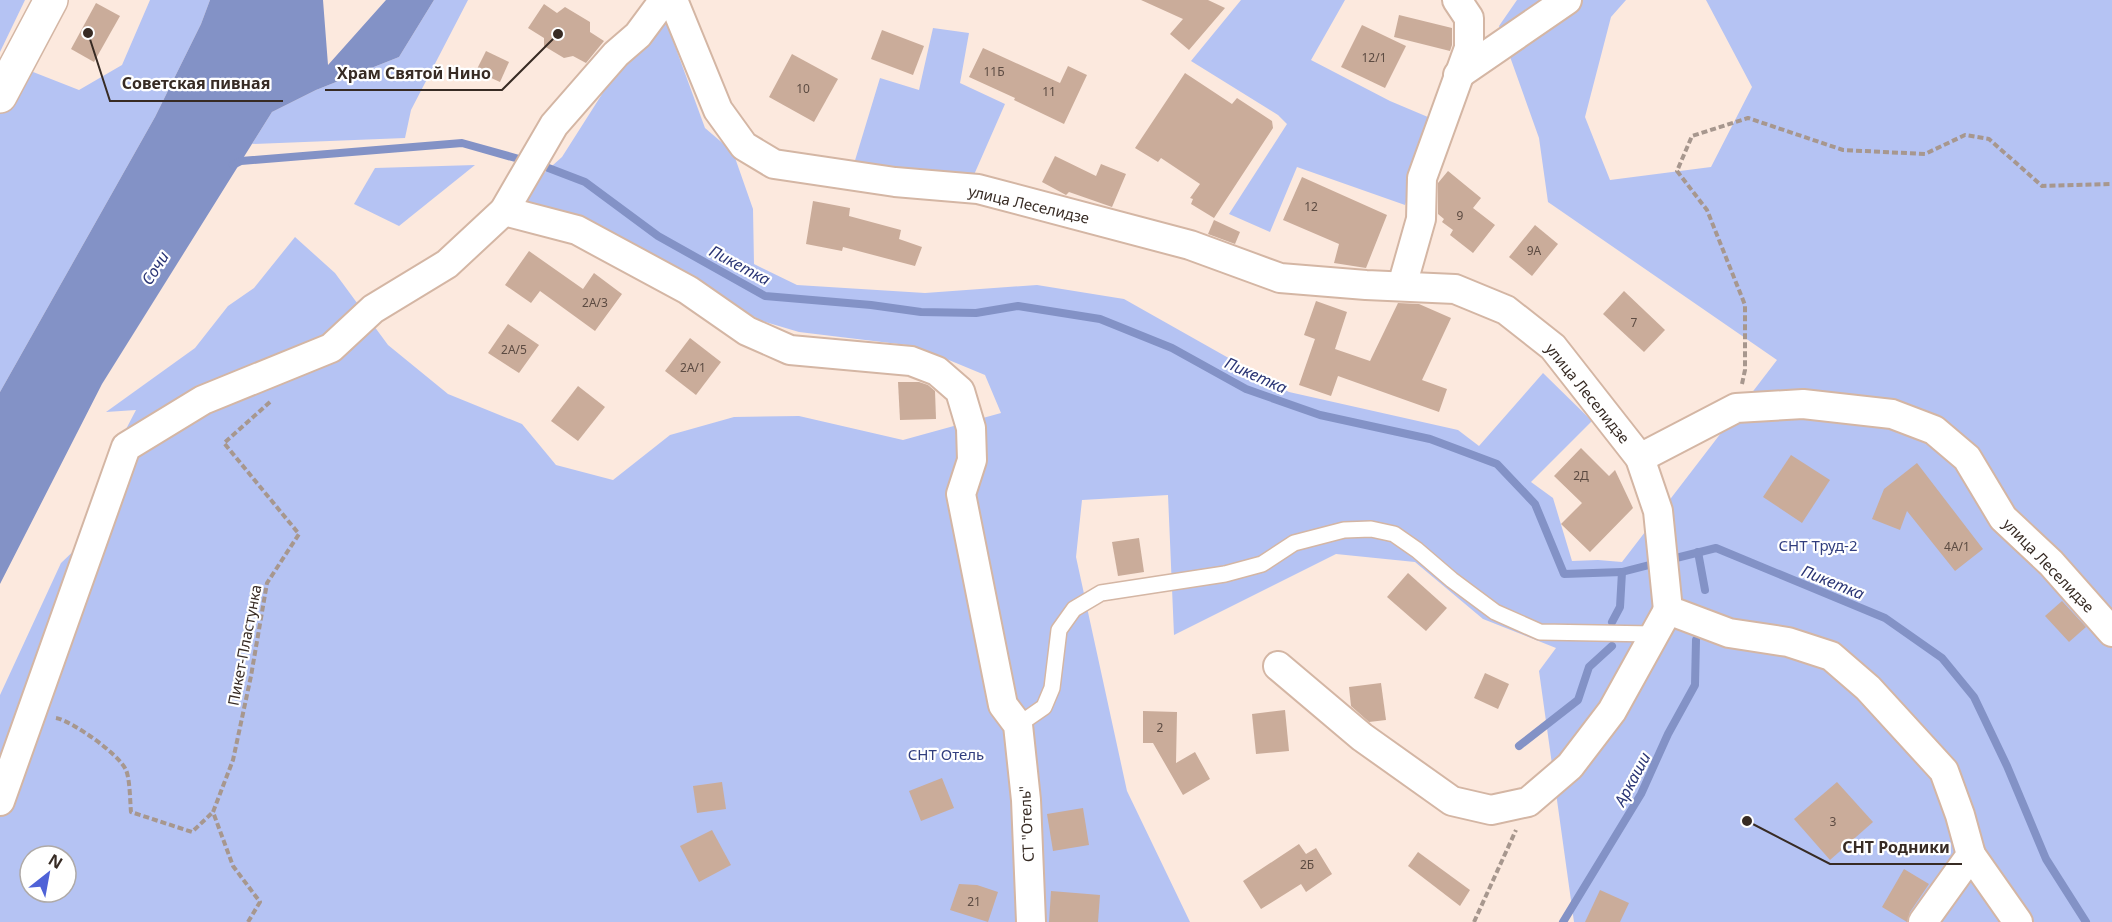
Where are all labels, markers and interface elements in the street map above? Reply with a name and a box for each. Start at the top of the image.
house number: 12/1 [1361,49,1387,66]
callout: Храм Святой Нино [325,56,502,90]
text: Храм Святой Нино [337,62,491,84]
house number: 11Б [983,63,1005,80]
callout: Советская пивная [110,67,283,101]
text: Советская пивная [122,72,270,94]
house number: 10 [796,80,810,97]
house number: 11 [1042,83,1056,100]
street label: улица Леселидзе [967,180,1091,228]
house number: 12 [1304,198,1318,215]
house number: 9 [1457,207,1464,224]
water label: Пикетка [706,240,774,290]
house number: 9А [1527,242,1542,259]
water label: Сочи [136,247,174,289]
house number: 2А/3 [582,294,608,311]
house number: 7 [1631,314,1638,331]
street label: улица Леселидзе [1541,339,1635,447]
house number: 2А/5 [501,341,527,358]
water label: Пикетка [1221,352,1291,398]
house number: 2А/1 [680,359,706,376]
house number: 2Д [1573,467,1589,484]
street label: улица Леселидзе [1999,514,2099,616]
park label: СНТ Труд-2 [1779,535,1857,555]
house number: 4А/1 [1944,538,1970,555]
water label: Пикетка [1798,559,1868,605]
street label: Пикет-Пластунка [222,583,266,707]
house number: 2 [1157,719,1164,736]
park label: СНТ Отель [908,744,984,764]
water label: Аркаши [1608,748,1655,811]
street label: СТ "Отель" [1014,785,1038,863]
house number: 3 [1830,813,1837,830]
callout: СНТ Родники [1830,830,1962,864]
text: СНТ Родники [1842,836,1950,858]
north arrow [18,844,78,904]
text: N [44,848,67,874]
house number: 2Б [1300,856,1314,873]
house number: 21 [967,893,981,910]

